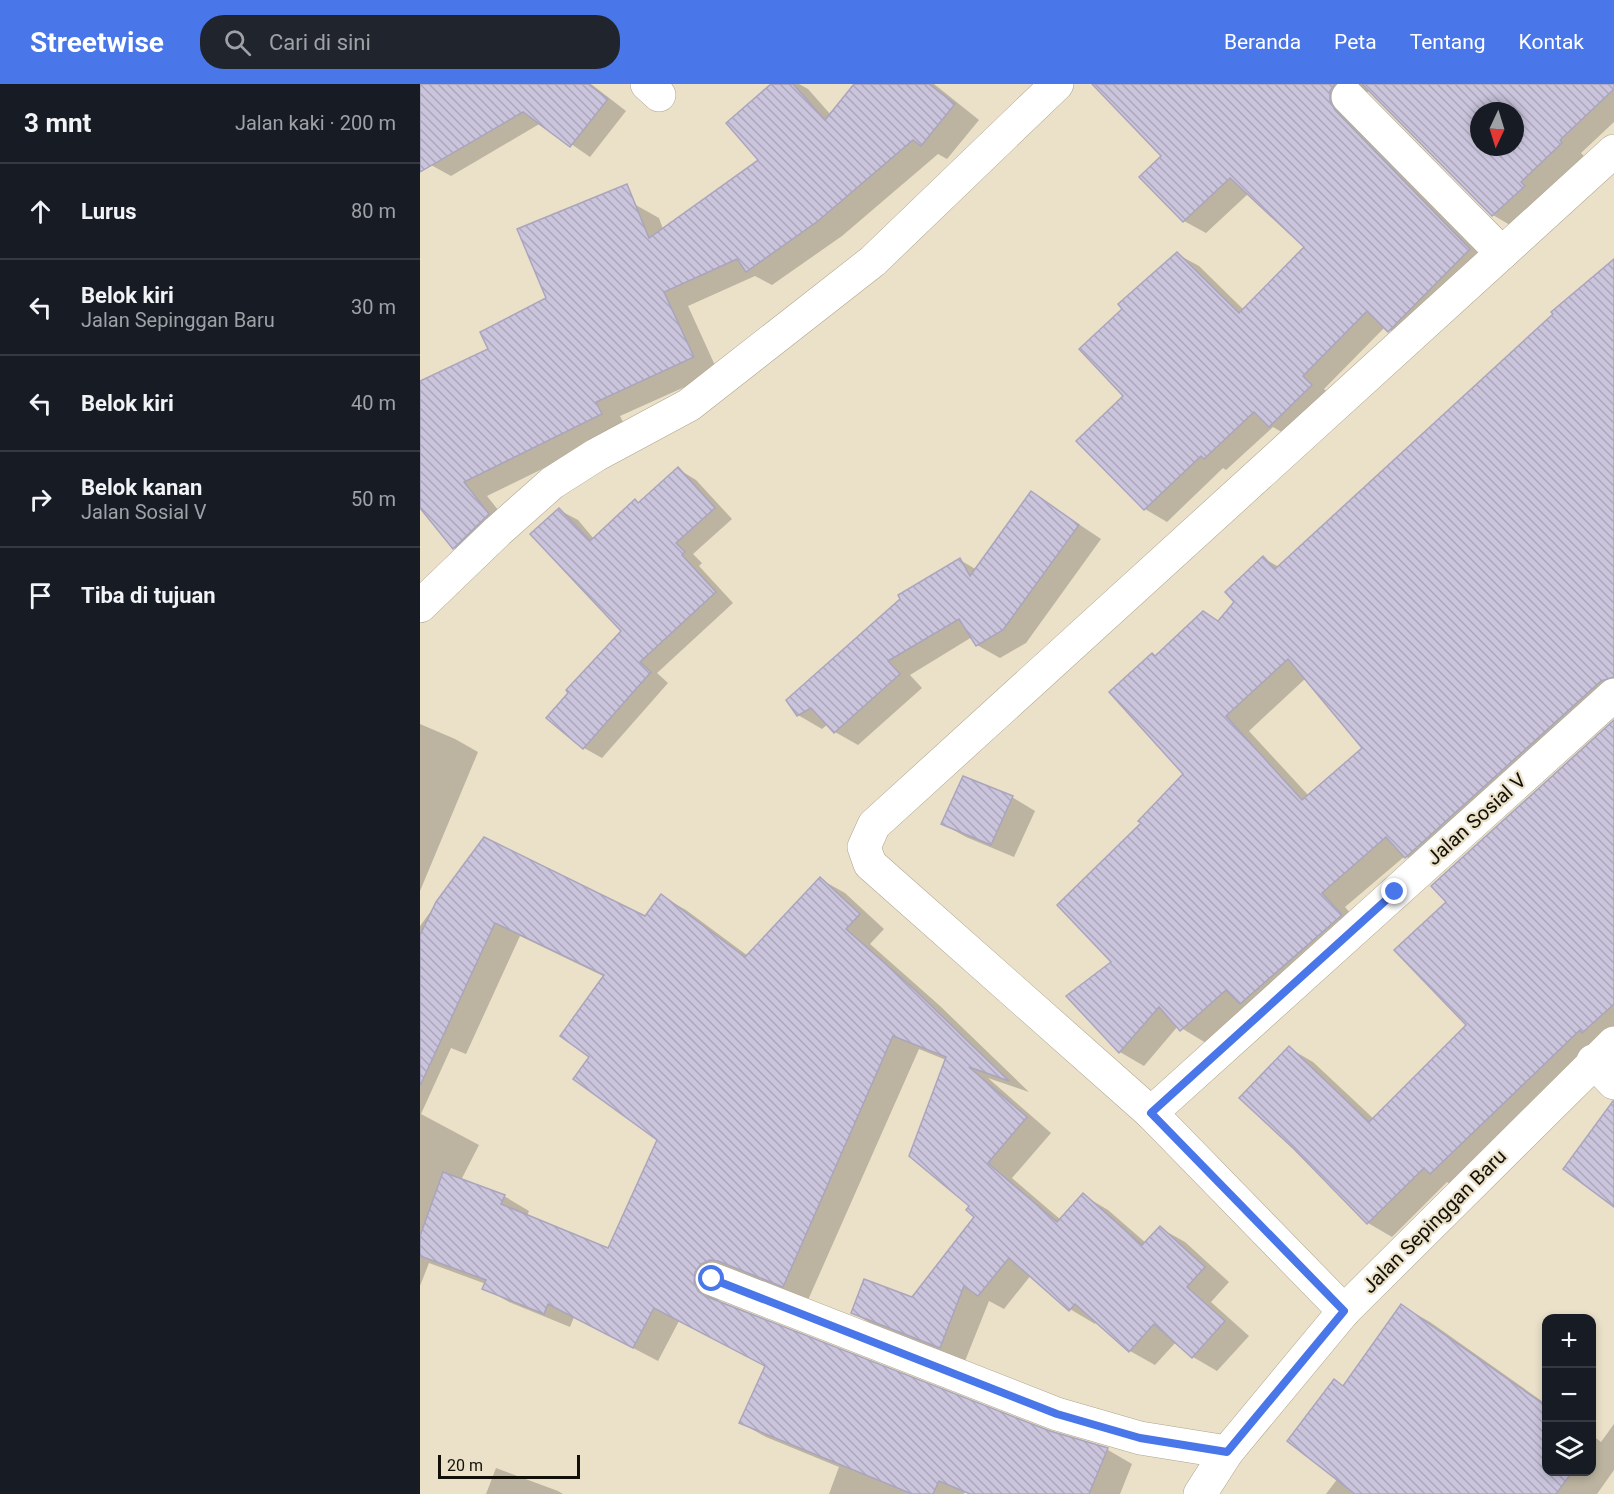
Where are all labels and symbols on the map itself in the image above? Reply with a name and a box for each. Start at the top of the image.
north arrow [1470,102,1524,156]
street label: Jalan Sosial V [1421,768,1531,870]
route end [1381,878,1407,904]
street label: Jalan Sepinggan Baru [1357,1144,1511,1298]
route start [698,1265,724,1291]
scale bar [438,1452,580,1480]

